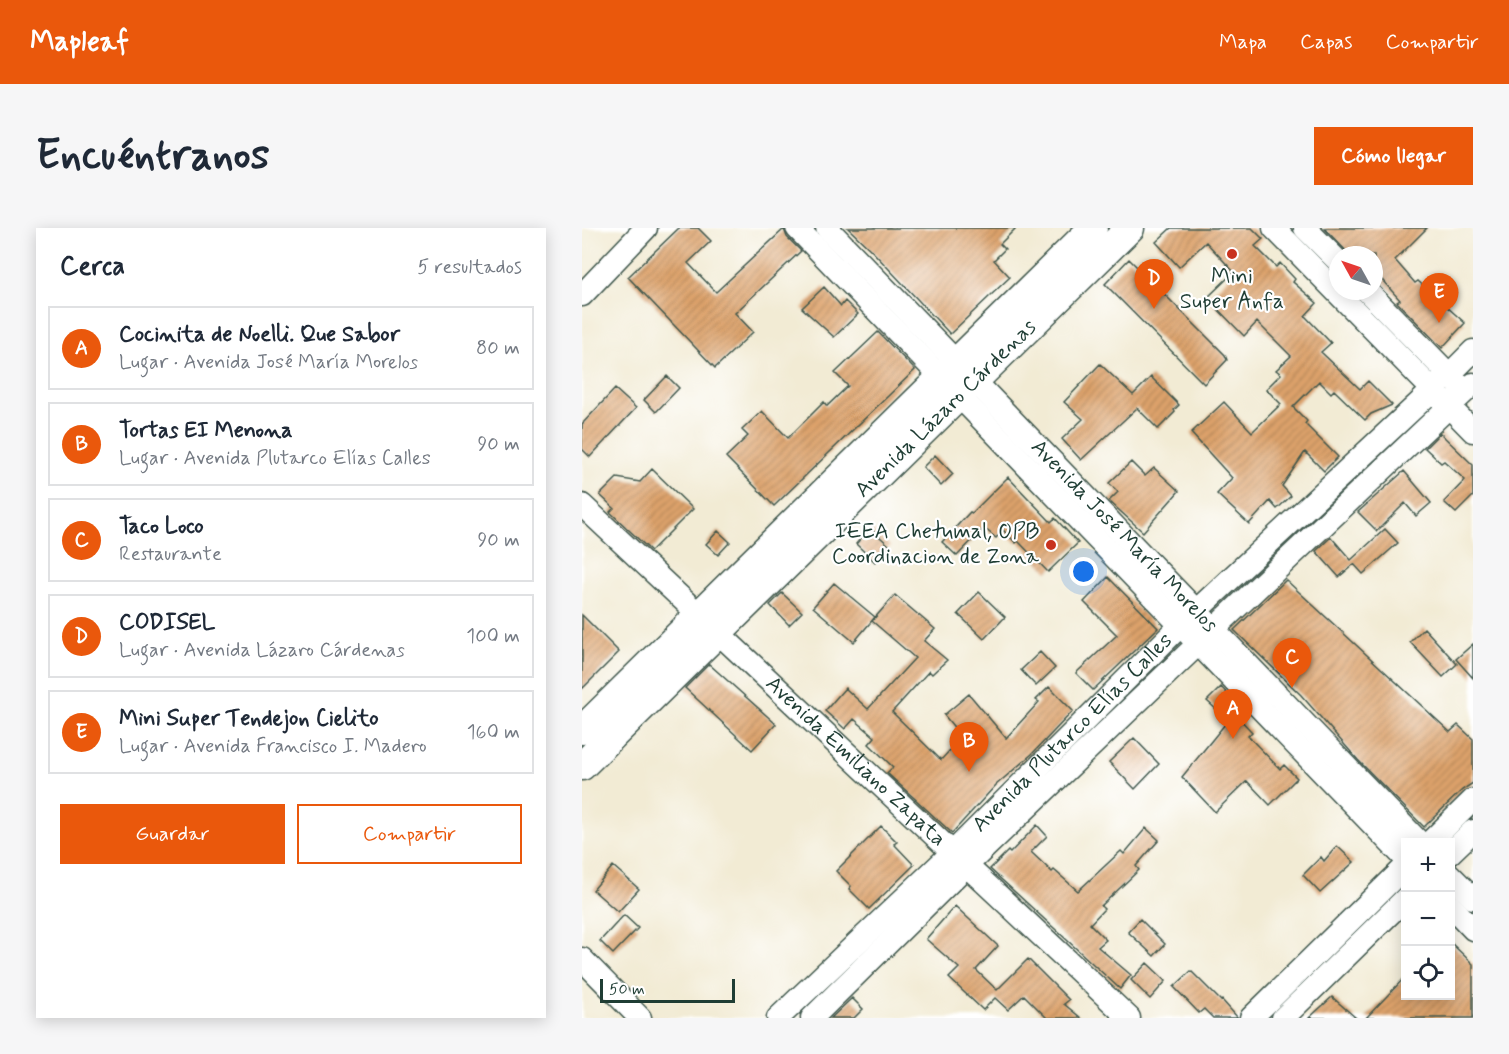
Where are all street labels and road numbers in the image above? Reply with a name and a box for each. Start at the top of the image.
street label: Avenida Lázaro Cárdenas [849,313,1043,504]
street label: Avenida José María Morelos [1024,434,1224,639]
street label: Avenida Plutarco Elías Calles [966,627,1179,839]
street label: Avenida Emiliano Zapata [759,670,952,853]

